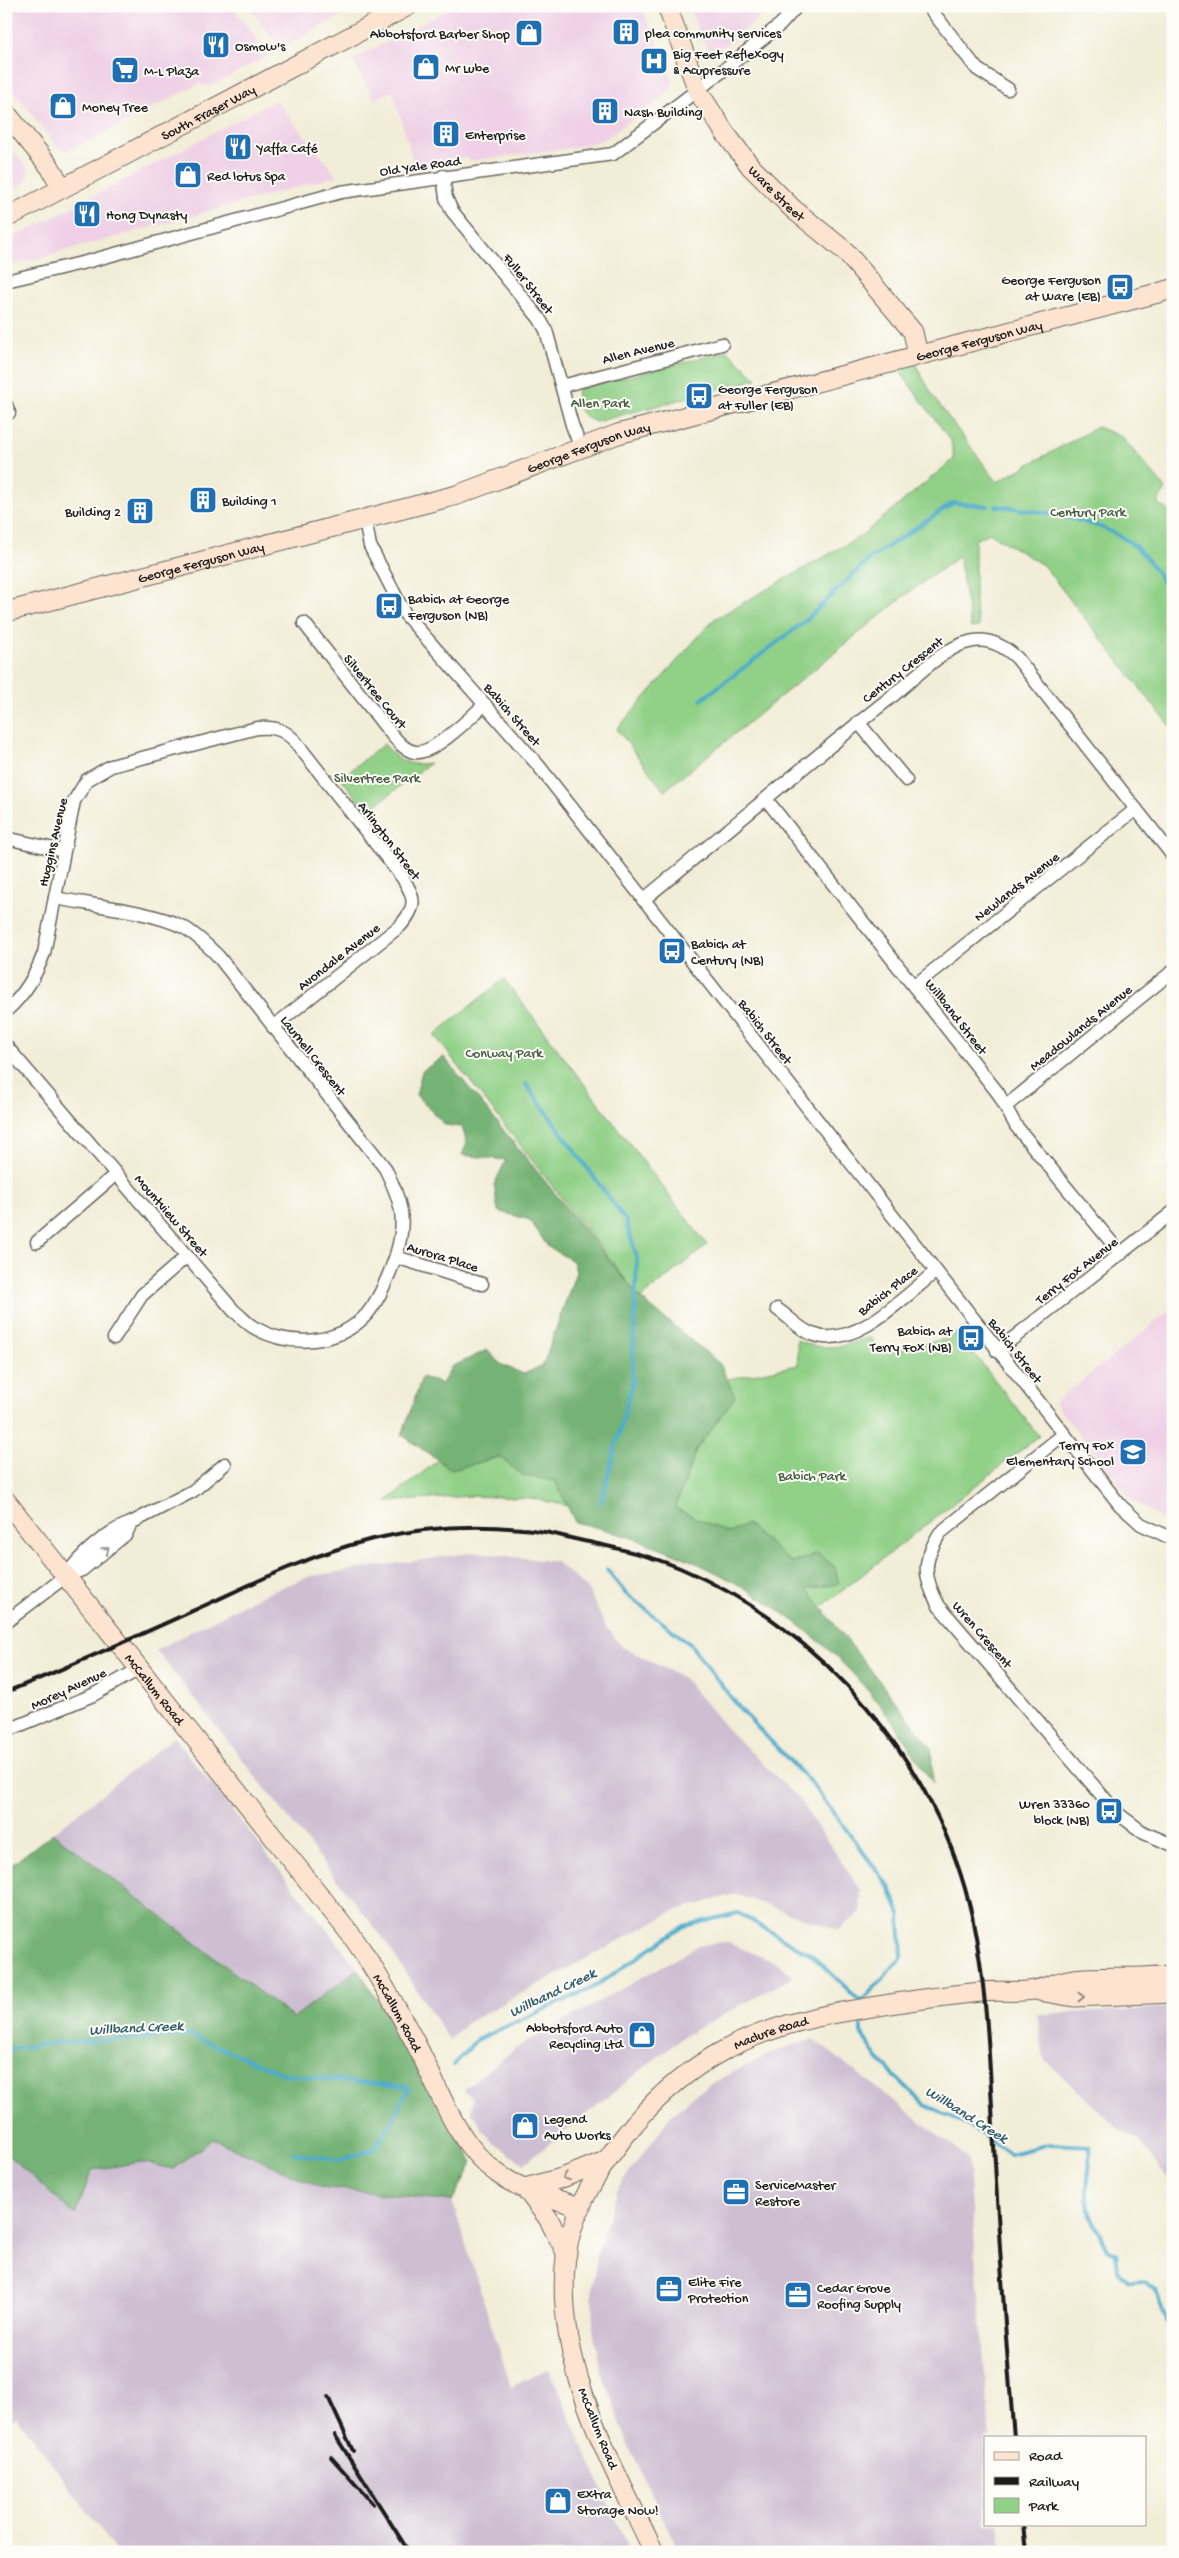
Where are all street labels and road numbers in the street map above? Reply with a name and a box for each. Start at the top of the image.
street label: South Fraser Way [159,82,259,146]
street label: Old Yale Road [379,153,464,182]
street label: Ware Street [744,163,808,227]
street label: Fuller Street [497,250,557,319]
street label: George Ferguson Way [914,318,1044,367]
street label: Allen Avenue [601,335,677,370]
street label: George Ferguson Way [525,420,653,479]
street label: George Ferguson Way [136,539,266,588]
street label: Century Crescent [860,633,948,708]
street label: Silvertree Court [339,652,410,734]
street label: Babich Street [478,680,544,752]
street label: Huggins Avenue [36,796,73,889]
street label: Arlington Street [353,799,424,885]
street label: Newlands Avenue [972,849,1064,927]
street label: Avondale Avenue [295,920,385,995]
street label: Willband Street [920,976,991,1060]
street label: Meadowlands Avenue [1027,982,1137,1076]
street label: Babich Street [733,996,796,1070]
street label: Laurnell Crescent [275,1013,349,1101]
street label: Mountview Street [130,1172,211,1262]
street label: Terry Fox Avenue [1032,1234,1123,1310]
street label: Aurora Place [405,1239,481,1278]
street label: Babich Place [854,1263,923,1321]
street label: Babich Street [983,1315,1046,1389]
street label: Wren Crescent [947,1599,1016,1674]
street label: McCallum Road [120,1651,188,1731]
street label: Morey Avenue [29,1665,110,1715]
street label: McCallum Road [368,1971,425,2057]
street label: Maclure Road [731,2013,812,2055]
street label: McCallum Road [573,2386,621,2474]

